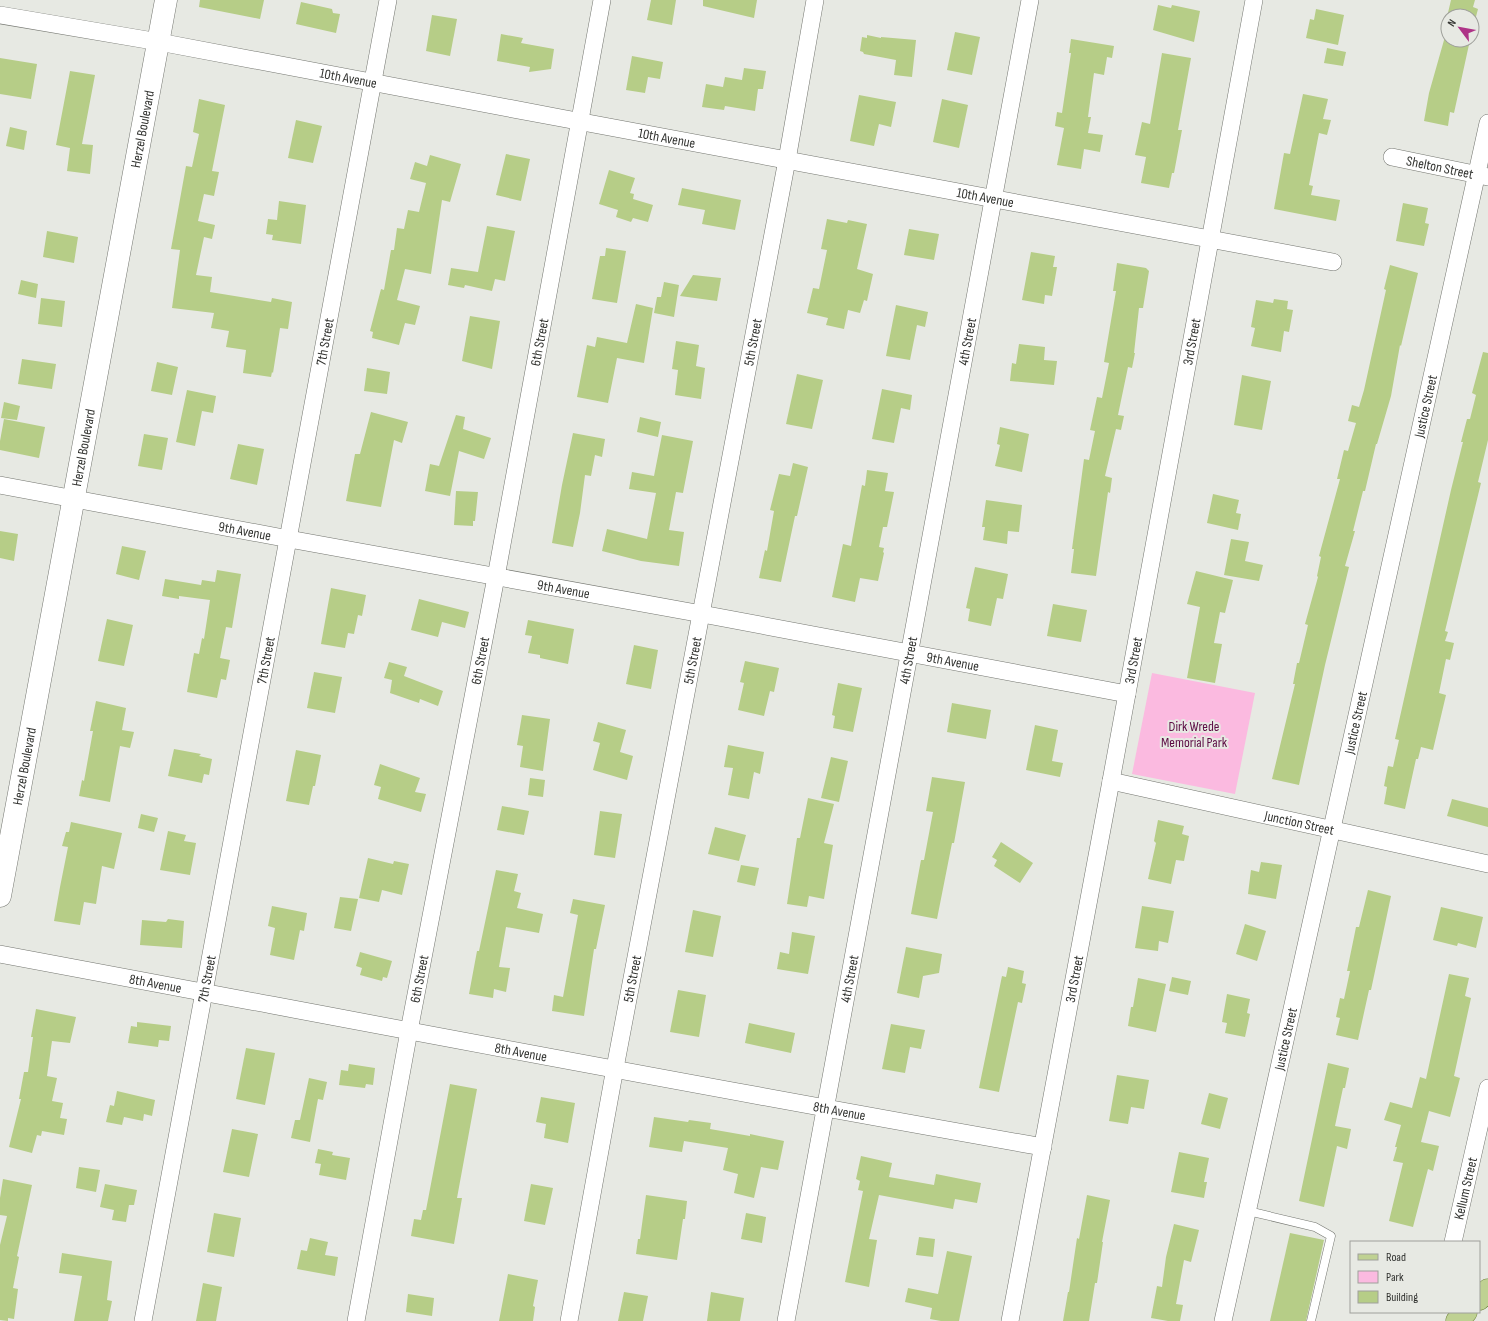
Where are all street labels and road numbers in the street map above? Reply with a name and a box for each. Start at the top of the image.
street label: 10th Avenue [318,65,378,92]
street label: Herzel Boulevard [127,89,158,169]
street label: 10th Avenue [637,125,697,152]
street label: Shelton Street [1405,152,1475,183]
street label: 10th Avenue [955,184,1015,211]
street label: 7th Street [312,317,338,367]
street label: 6th Street [527,317,552,367]
street label: 5th Street [740,317,766,367]
street label: 4th Street [955,317,980,367]
street label: 3rd Street [1179,317,1205,367]
street label: Justice Street [1410,373,1441,440]
street label: Herzel Boulevard [68,407,99,488]
street label: 9th Avenue [217,518,272,544]
street label: 9th Avenue [536,576,591,602]
street label: 7th Street [253,635,279,685]
street label: 6th Street [468,635,493,686]
street label: 5th Street [680,635,705,686]
street label: 4th Street [896,635,921,685]
street label: 3rd Street [1121,636,1146,685]
street label: 9th Avenue [925,648,980,675]
street label: Justice Street [1340,690,1371,756]
street label: Herzel Boulevard [9,726,40,806]
street label: Junction Street [1262,807,1336,839]
street label: 7th Street [194,954,220,1004]
street label: 6th Street [407,954,432,1004]
street label: 5th Street [620,954,645,1004]
street label: 4th Street [837,954,862,1004]
street label: 3rd Street [1062,954,1087,1004]
street label: 8th Avenue [128,970,183,997]
street label: Justice Street [1271,1006,1301,1073]
street label: 8th Avenue [493,1039,548,1066]
street label: 8th Avenue [812,1098,867,1124]
street label: Kellum Street [1450,1156,1481,1221]

